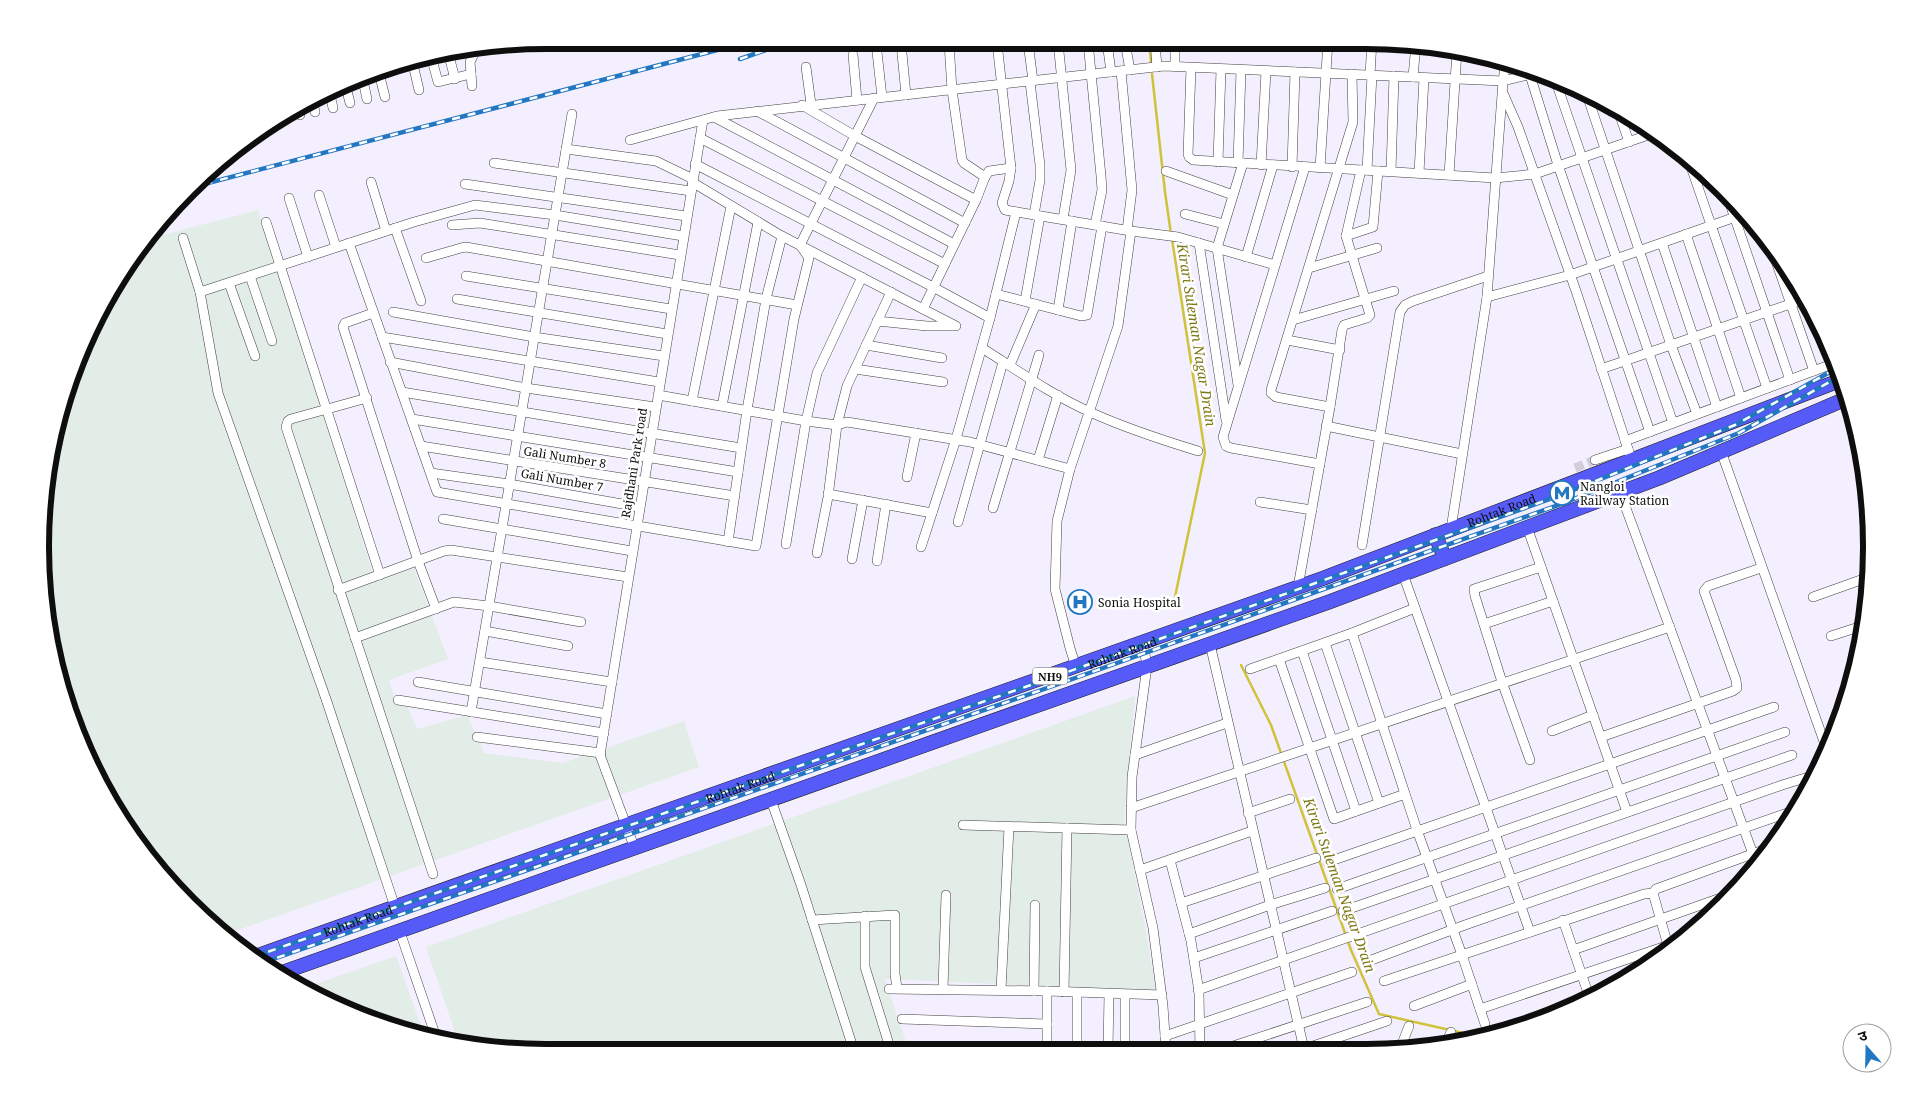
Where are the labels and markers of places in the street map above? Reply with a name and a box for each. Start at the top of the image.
place label: Nangloi Railway Station [1580,478,1669,509]
metro station icon: Nangloi Railway Station [1549,480,1575,506]
hospital icon: Sonia Hospital [1067,589,1093,615]
place label: Sonia Hospital [1098,594,1181,611]

